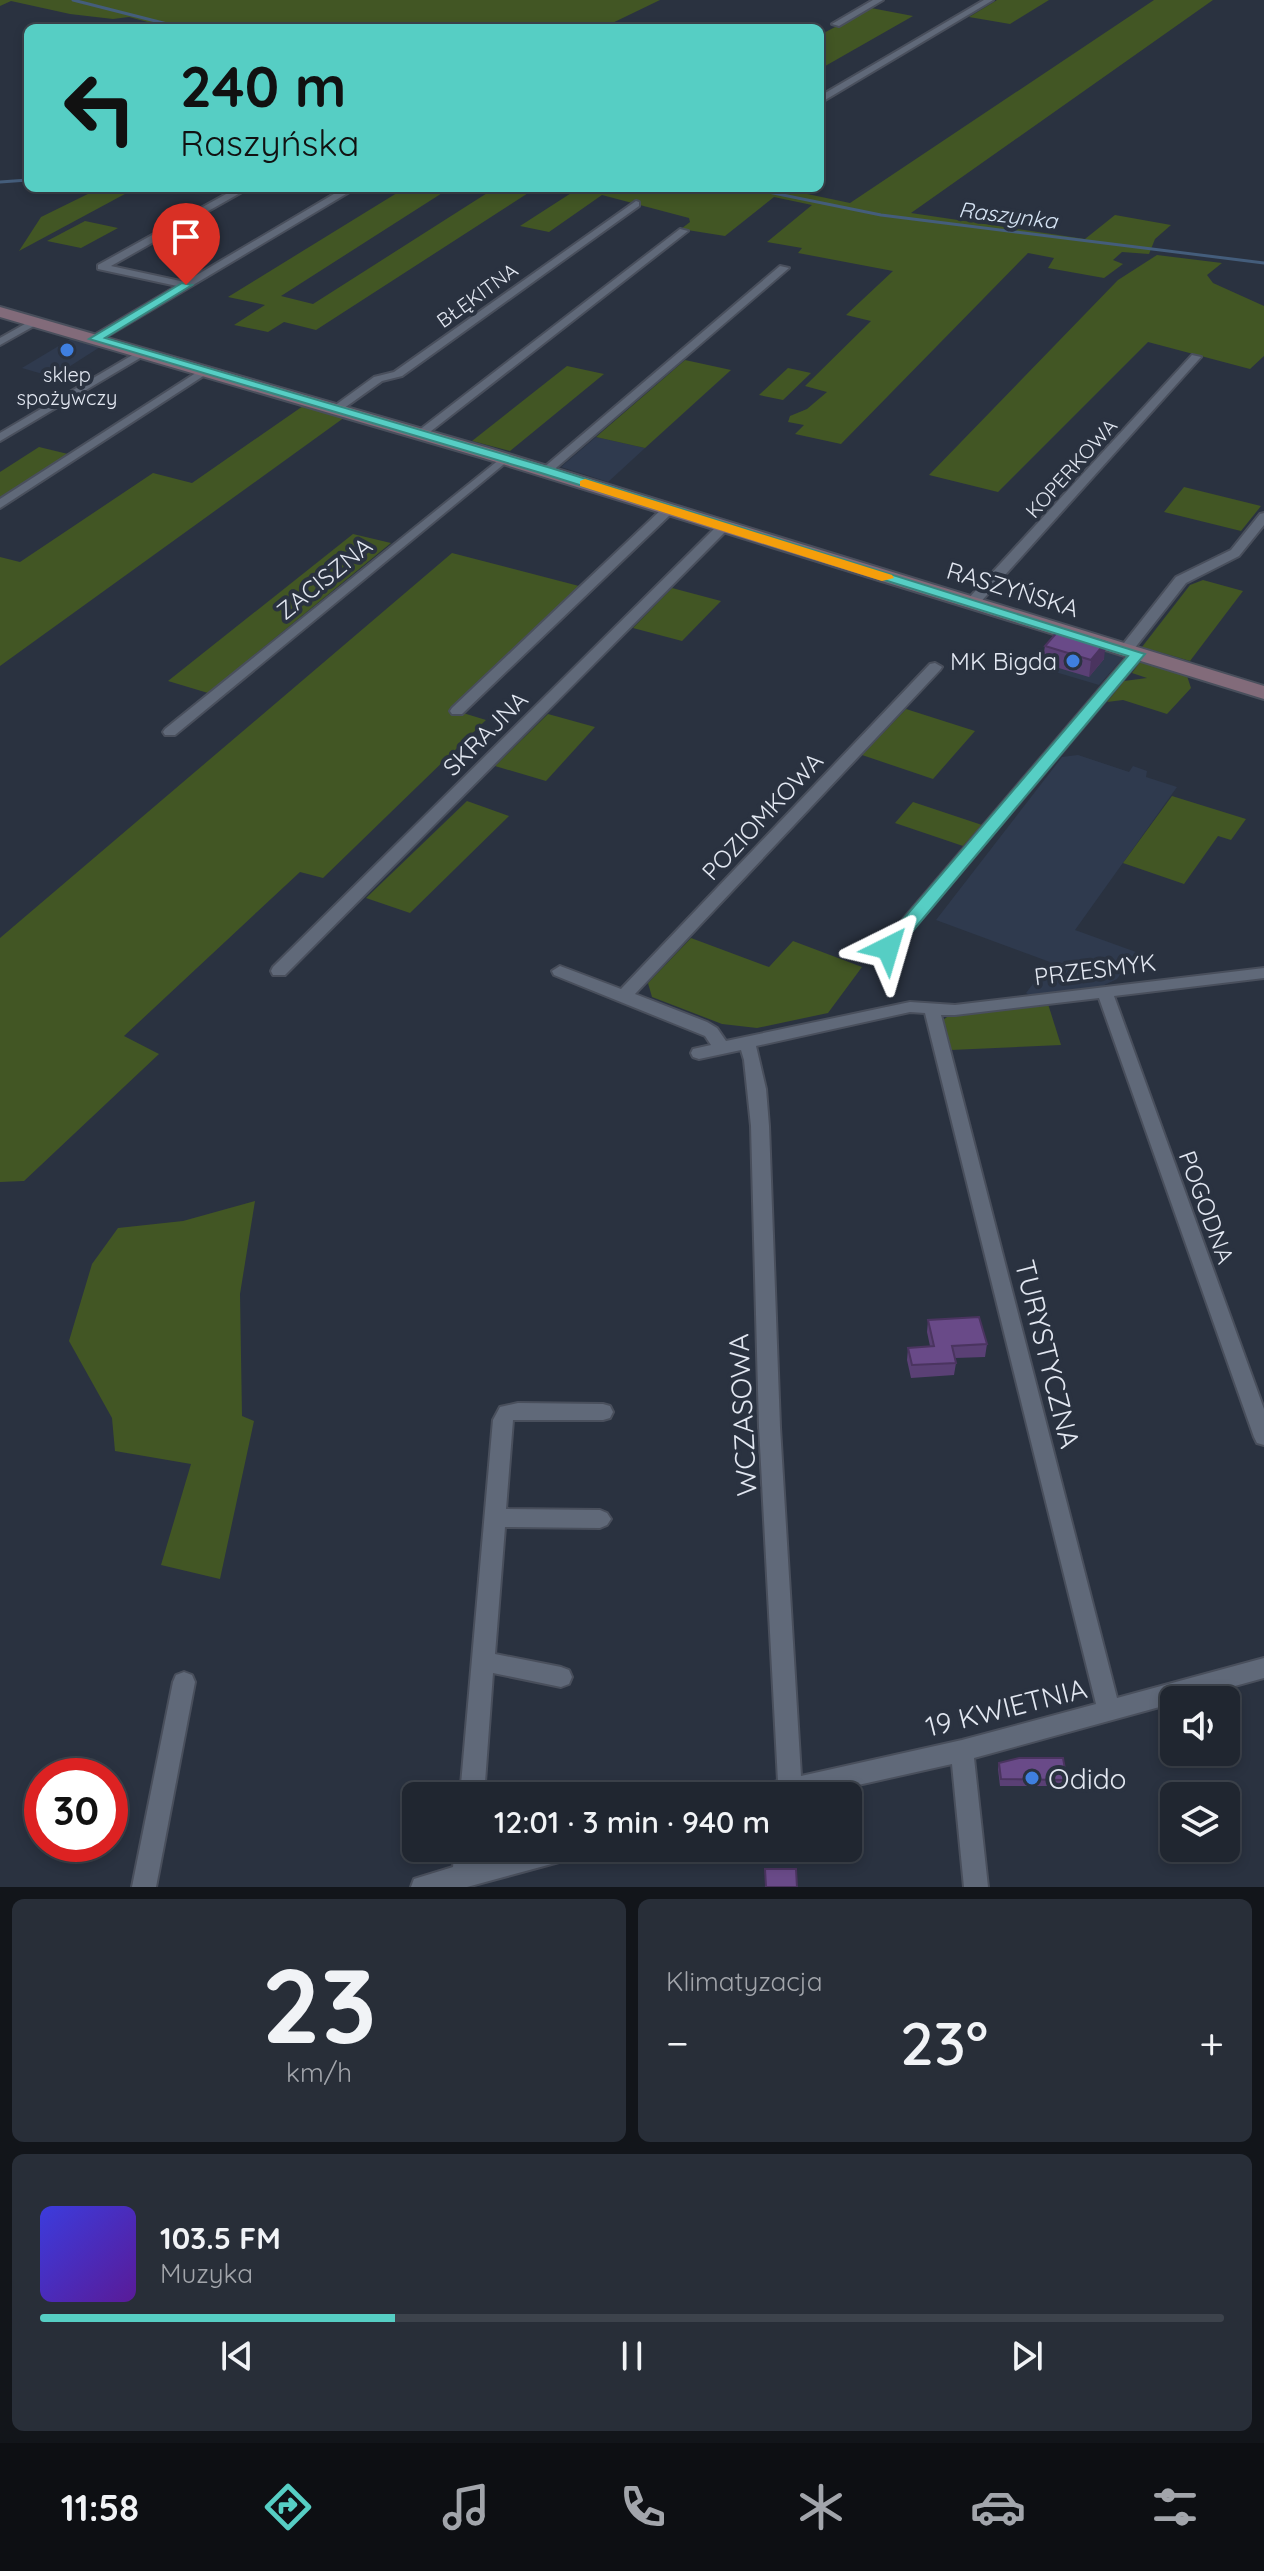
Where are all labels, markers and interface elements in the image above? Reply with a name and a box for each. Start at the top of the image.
text: 240 m [180,51,347,121]
icon: left [48,56,152,160]
text: Raszyńska [180,120,359,165]
water label: Raszynka [957,195,1061,235]
pin [152,203,220,285]
icon: arrive [164,215,208,259]
street label: BŁĘKITNA [432,257,523,333]
marker: sklep spożywczy [58,341,76,359]
place label: sklep spożywczy [17,362,117,410]
street label: KOPERKOWA [1020,413,1122,523]
street label: ZACISZNA [270,530,378,626]
street label: RASZYŃSKA [943,555,1083,623]
place label: MK Bigda [950,646,1057,676]
marker: MK Bigda [1064,652,1082,670]
street label: SKRAJNA [436,684,534,782]
street label: POZIOMKOWA [695,746,829,886]
position arrow [846,906,930,990]
street label: PRZESMYK [1032,947,1158,991]
street label: POGODNA [1173,1146,1241,1268]
street label: TURYSTYCZNA [1008,1256,1088,1452]
street label: WCZASOWA [720,1333,764,1497]
street label: 19 KWIETNIA [922,1670,1090,1744]
map controls [1160,1686,1240,1862]
button: sound [1160,1686,1240,1766]
speed limit sign: 30 [24,1758,128,1862]
place label: Odido [1048,1761,1127,1796]
marker: Odido [1023,1769,1041,1787]
button: layers [1160,1782,1240,1862]
text: 12:01 · 3 min · 940 m [494,1803,770,1841]
text: 23 [261,1939,377,2069]
text: Klimatyzacja [666,1965,823,1998]
text: 23° [900,2005,988,2080]
text: − [666,2015,689,2070]
text: + [1199,2015,1224,2070]
text: km/h [286,2056,352,2089]
text: 103.5 FM [160,2219,281,2257]
text: Muzyka [160,2257,253,2290]
icon: previous [215,2334,259,2378]
icon: pause [610,2334,654,2378]
icon: next [1005,2334,1049,2378]
icon: directions [260,2479,316,2535]
icon: music [438,2479,494,2535]
icon: phone [615,2479,671,2535]
icon: climate [793,2479,849,2535]
icon: car [970,2479,1026,2535]
icon: filters [1147,2479,1203,2535]
text: 11:58 [61,2485,139,2530]

